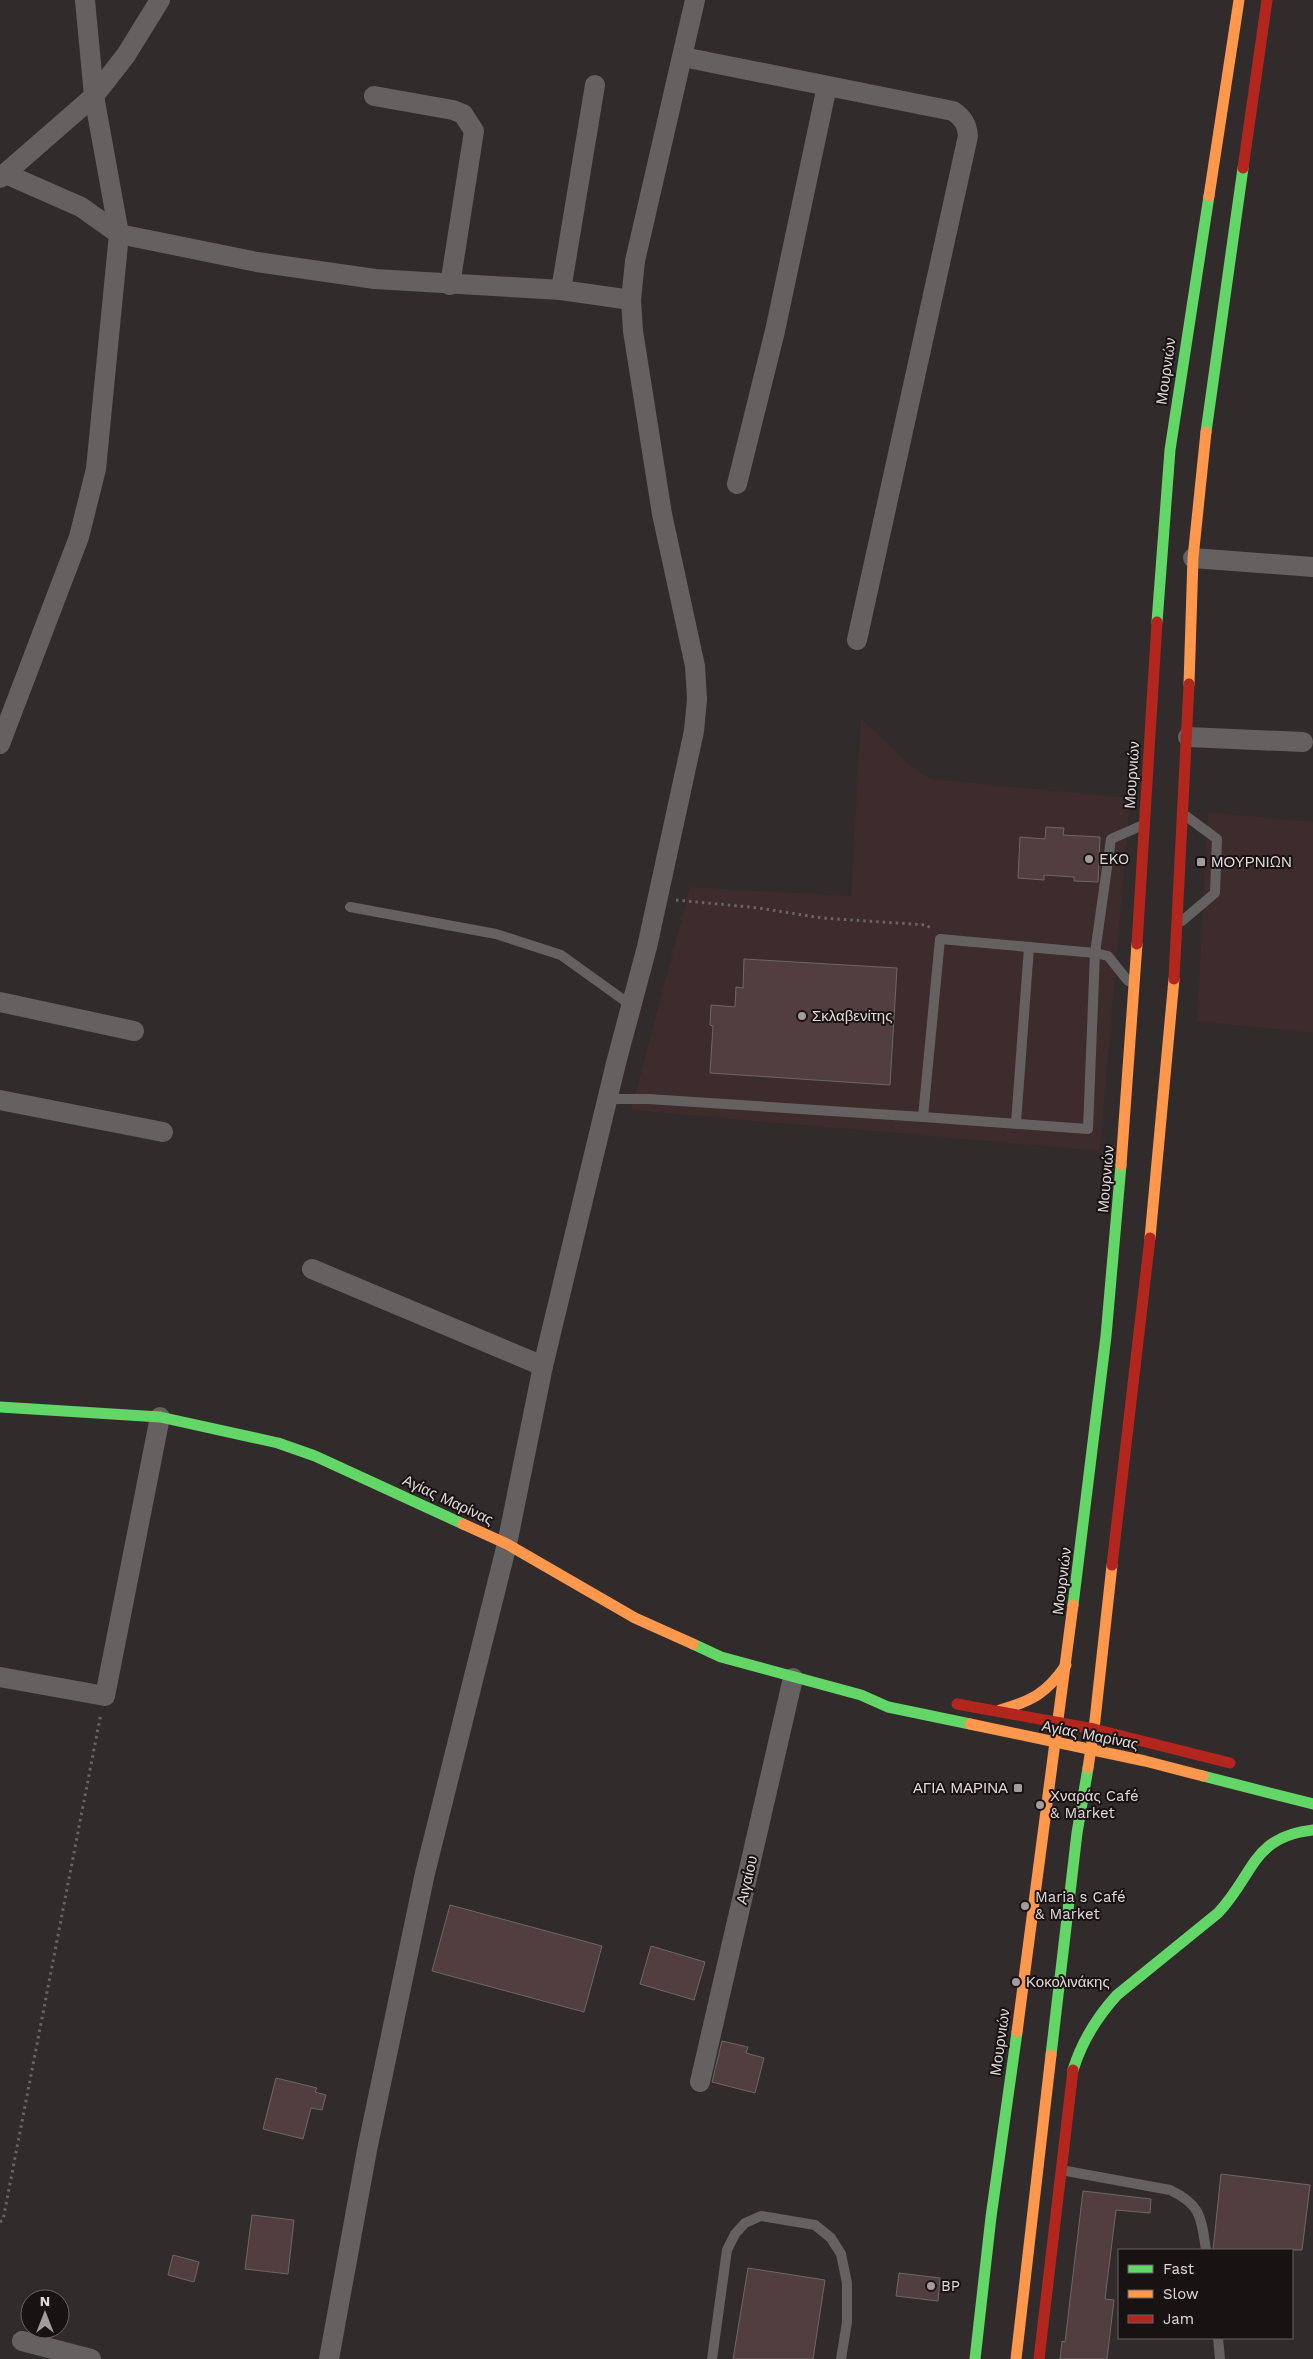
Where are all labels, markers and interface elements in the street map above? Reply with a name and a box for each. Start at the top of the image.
street label: Μουρνιών [1152,336,1180,406]
street label: Μουρνιών [1121,741,1143,809]
place label: EKO [1099,850,1129,868]
marker: EKO [1083,853,1095,865]
place label: ΜΟΥΡΝΙΩΝ [1211,853,1292,871]
marker: ΜΟΥΡΝΙΩΝ [1195,856,1207,868]
place label: Σκλαβενίτης [812,1007,892,1025]
marker: Σκλαβενίτης [796,1010,808,1022]
street label: Μουρνιών [1094,1145,1118,1213]
street label: Αγίας Μαρίνας [400,1471,496,1529]
street label: Μουρνιών [1049,1546,1075,1616]
street label: Αγίας Μαρίνας [1040,1717,1140,1753]
place label: ΑΓΙΑ ΜΑΡΙΝΑ [913,1779,1008,1797]
marker: ΑΓΙΑ ΜΑΡΙΝΑ [1012,1782,1024,1794]
place label: Χναράς Café & Market [1050,1787,1139,1822]
marker: Χναράς Café & Market [1034,1799,1046,1811]
street label: Αιγαίου [733,1854,761,1906]
place label: Maria s Café & Market [1035,1888,1126,1923]
marker: Maria s Café & Market [1019,1900,1031,1912]
place label: Κοκολινάκης [1026,1973,1110,1991]
marker: Κοκολινάκης [1010,1976,1022,1988]
street label: Μουρνιών [986,2007,1014,2077]
legend [1118,2249,1293,2339]
text: Fast [1163,2260,1195,2278]
place label: BP [941,2277,960,2295]
marker: BP [925,2280,937,2292]
text: Slow [1163,2285,1199,2303]
north arrow [20,2289,70,2339]
text: N [40,2293,50,2309]
text: Jam [1163,2310,1194,2328]

